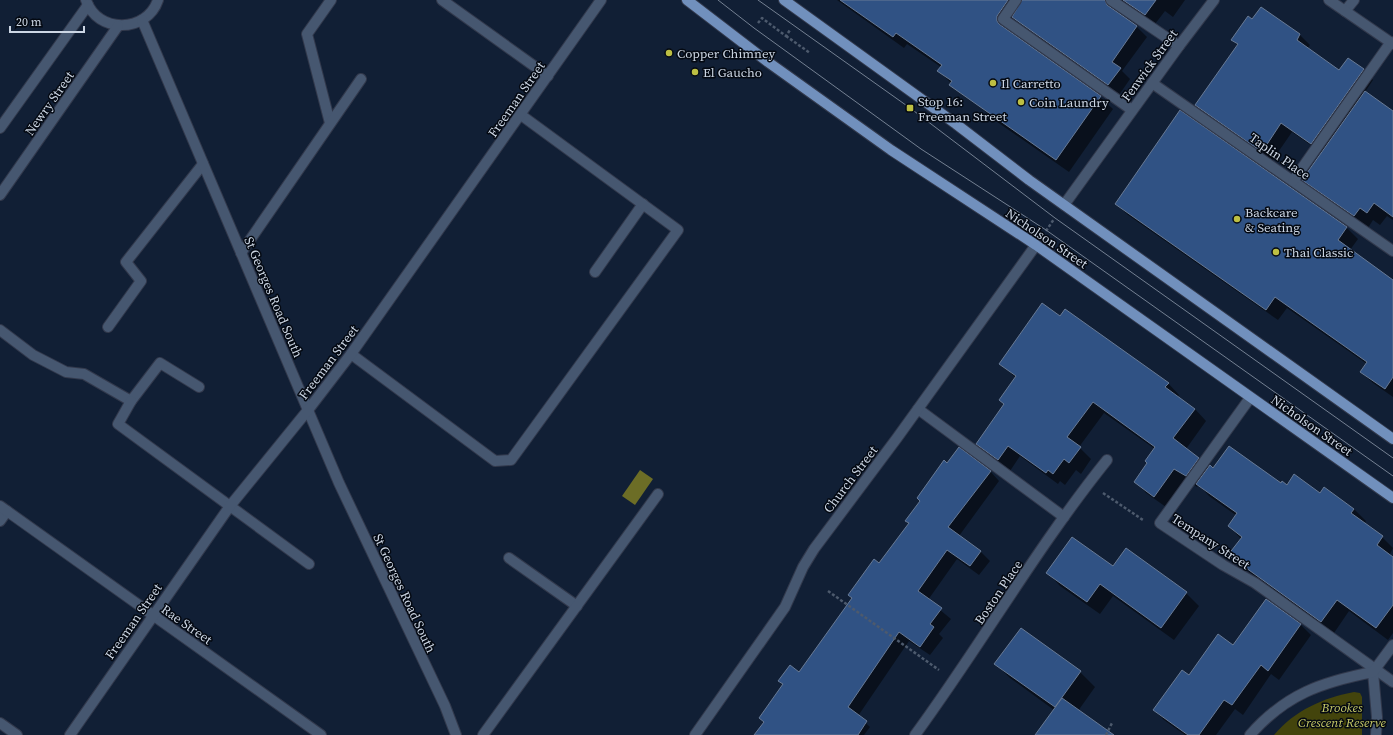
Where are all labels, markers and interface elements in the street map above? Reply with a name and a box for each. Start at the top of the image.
scale bar [10,8,84,34]
text: 20 m [16,14,42,30]
street label: Fenwick Street [1118,25,1182,105]
place label: Copper Chimney [677,45,775,62]
marker: Copper Chimney [664,48,674,58]
street label: Freeman Street [484,57,549,140]
place label: El Gaucho [703,64,762,81]
street label: Newry Street [21,67,78,139]
marker: El Gaucho [690,67,700,77]
place label: Il Carretto [1001,75,1061,92]
marker: Il Carretto [988,78,998,88]
place label: Stop 16: Freeman Street [918,93,1007,125]
place label: Coin Laundry [1029,94,1109,111]
marker: Coin Laundry [1016,97,1026,107]
marker: Stop 16: Freeman Street [905,103,915,113]
street label: Taplin Place [1246,129,1314,184]
place label: Backcare & Seating [1245,204,1300,236]
street label: Nicholson Street [1002,205,1092,273]
marker: Backcare & Seating [1232,214,1242,224]
street label: St Georges Road South [240,234,307,360]
place label: Thai Classic [1284,244,1353,261]
marker: Thai Classic [1271,247,1281,257]
street label: Freeman Street [295,321,362,403]
street label: Nicholson Street [1268,391,1356,460]
street label: Church Street [820,442,882,516]
street label: Tempany Street [1168,510,1254,573]
street label: St Georges Road South [369,531,440,656]
street label: Boston Place [971,556,1026,628]
street label: Freeman Street [101,579,166,662]
street label: Rae Street [158,601,216,649]
park label: Brookes Crescent Reserve [1298,699,1387,731]

